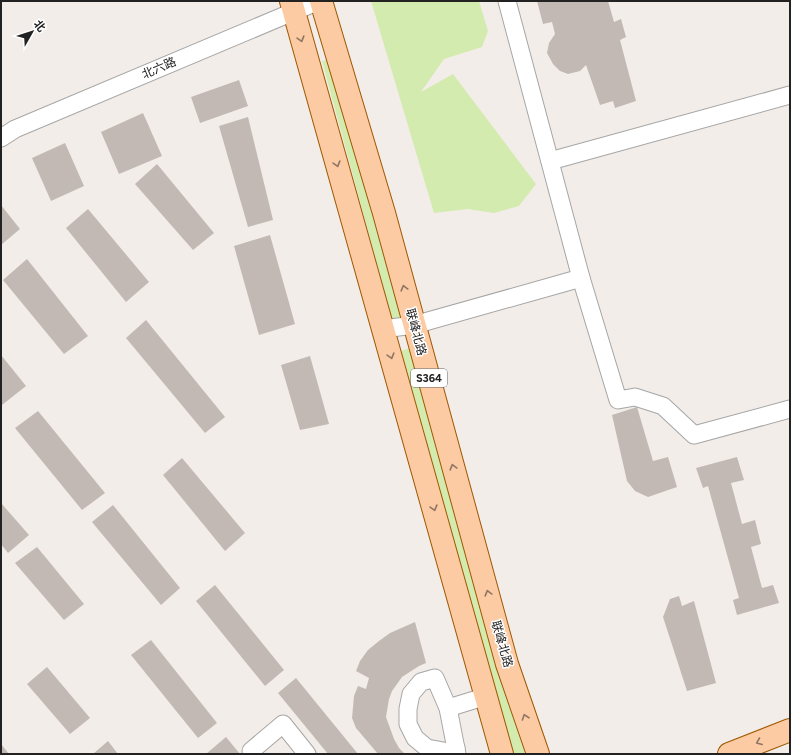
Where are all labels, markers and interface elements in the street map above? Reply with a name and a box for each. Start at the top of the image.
north arrow [12,12,52,52]
text: 北 [31,18,48,34]
one-way arrow [297,35,305,42]
street label: 北六路 [140,55,178,81]
one-way arrow [332,160,341,167]
one-way arrow [400,285,409,292]
street label: 联峰北路 [403,307,429,357]
one-way arrow [386,353,395,360]
road number: S364 [411,369,447,387]
one-way arrow [449,464,458,471]
one-way arrow [429,505,438,512]
one-way arrow [484,590,492,596]
street label: 联峰北路 [489,619,515,669]
one-way arrow [522,714,530,721]
one-way arrow [756,737,763,745]

